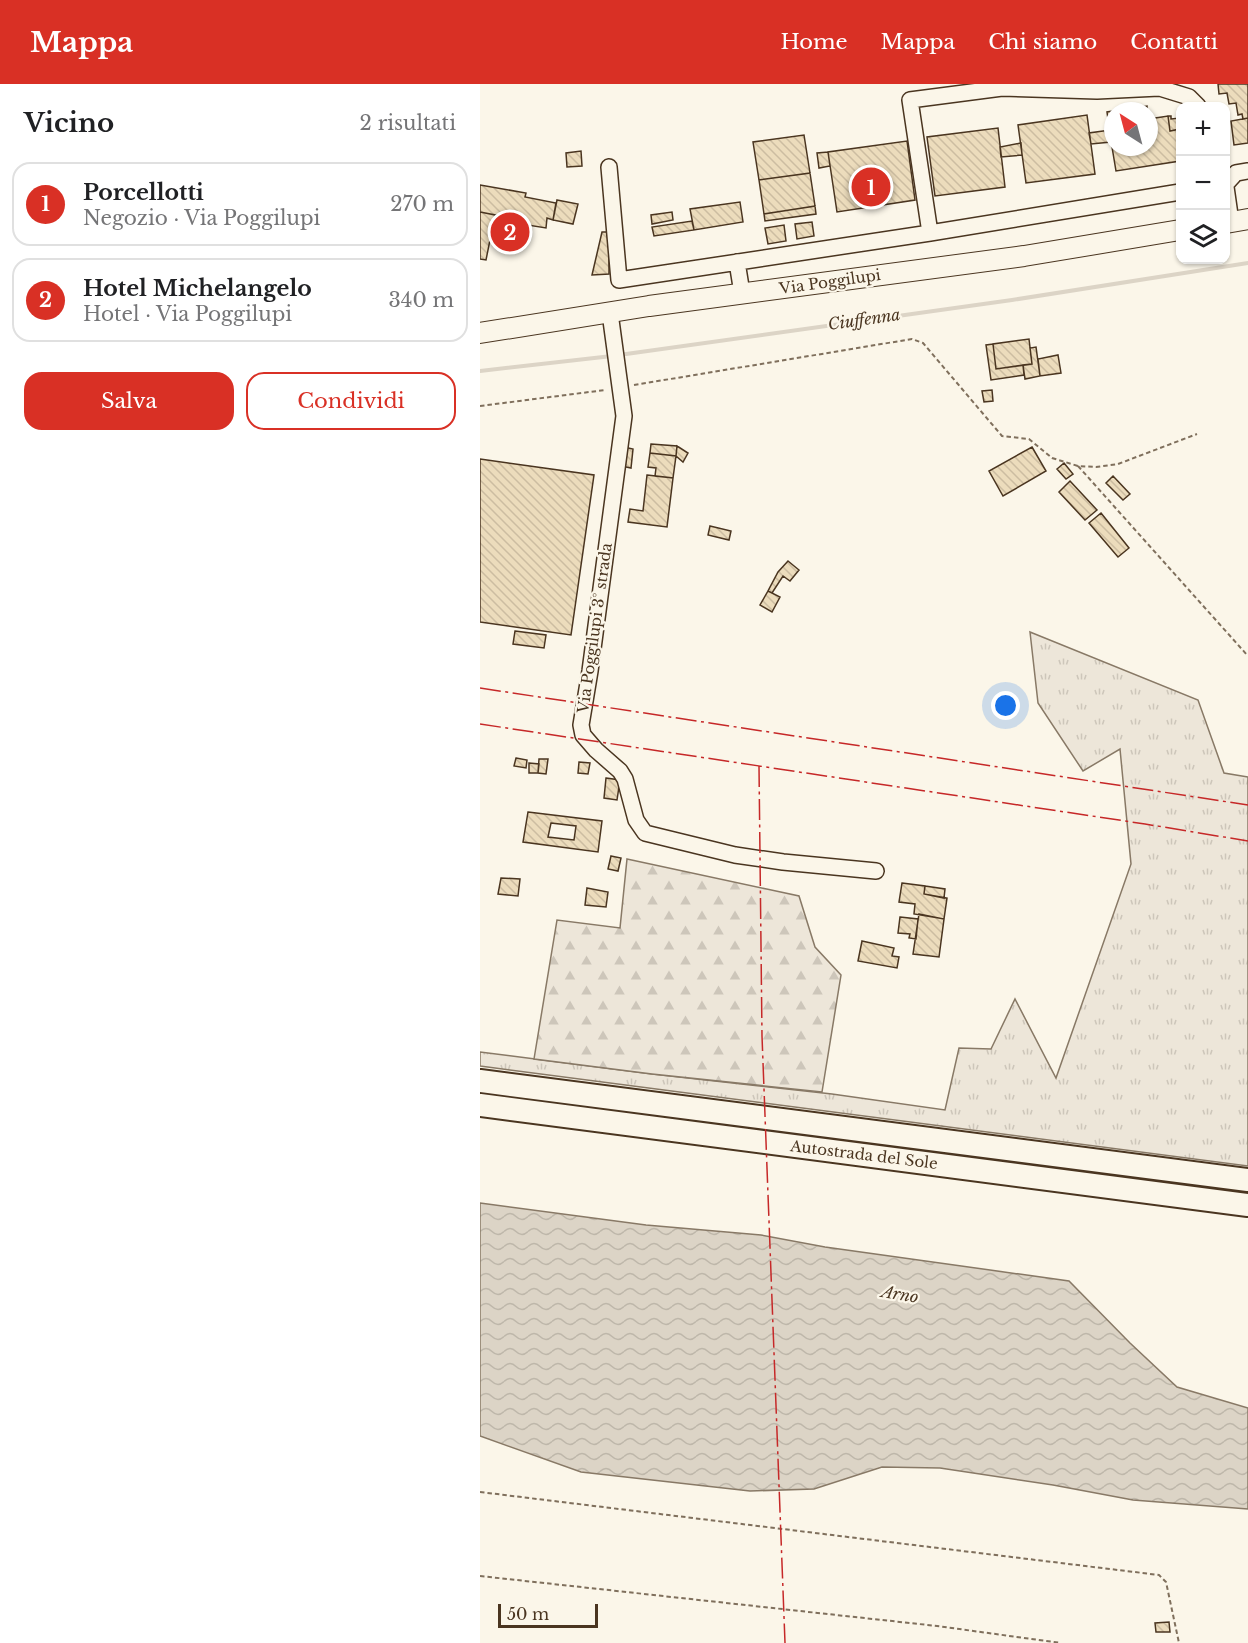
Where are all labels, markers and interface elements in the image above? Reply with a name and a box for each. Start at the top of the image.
text: Mappa [30,25,133,60]
text: Home [780,29,848,55]
text: Mappa [881,29,955,55]
text: Chi siamo [988,29,1097,55]
text: Contatti [1130,29,1218,55]
north arrow [1104,102,1158,156]
map controls [1176,102,1230,264]
button: + [1176,102,1230,156]
text: Vicino [24,107,114,139]
text: 2 risultati [360,111,456,135]
button: − [1176,156,1230,210]
pin: 1 [852,164,890,210]
text: Porcellotti [83,179,204,206]
text: 1 [41,192,50,216]
text: 270 m [390,192,454,216]
text: Negozio · Via Poggilupi [83,206,320,230]
pin: 2 [490,210,530,254]
button: layers [1176,210,1230,264]
street label: Via Poggilupi [777,265,882,298]
text: Hotel Michelangelo [83,275,312,302]
text: 2 [39,288,52,312]
text: 340 m [389,288,454,312]
text: Hotel · Via Poggilupi [83,302,292,326]
water label: Ciuffenna [826,304,902,334]
button: Salva [24,372,234,430]
button: Condividi [246,372,456,430]
street label: Via Poggilupi 3° strada [573,541,616,715]
your location [991,691,1020,720]
street label: Autostrada del Sole [788,1136,939,1173]
water label: Arno [878,1281,920,1307]
scale bar [498,1601,598,1628]
text: 50 m [507,1604,549,1624]

